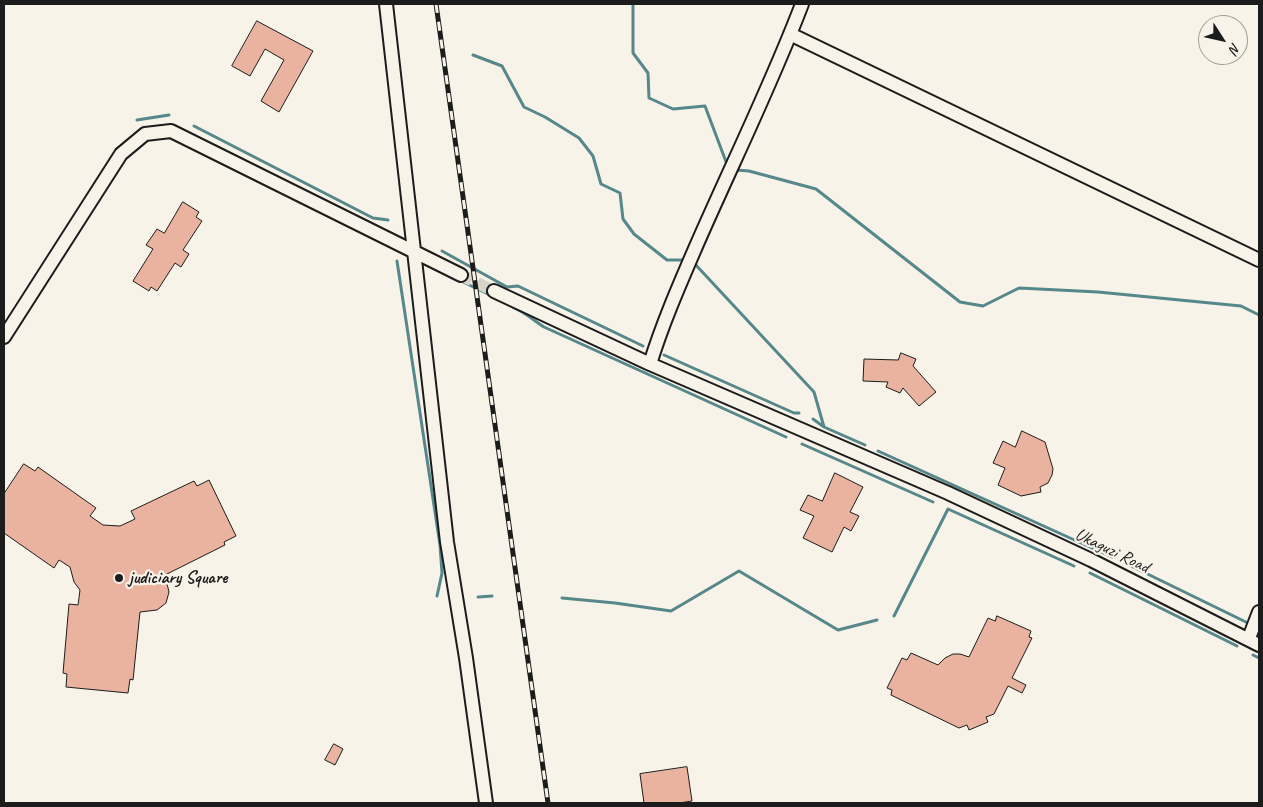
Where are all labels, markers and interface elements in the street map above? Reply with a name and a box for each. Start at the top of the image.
north arrow [1198,15,1248,65]
text: N [1225,40,1244,57]
street label: Ukaguzi Road [1071,524,1153,578]
place label: judiciary Square [129,567,227,589]
marker: judiciary Square [113,572,125,584]

